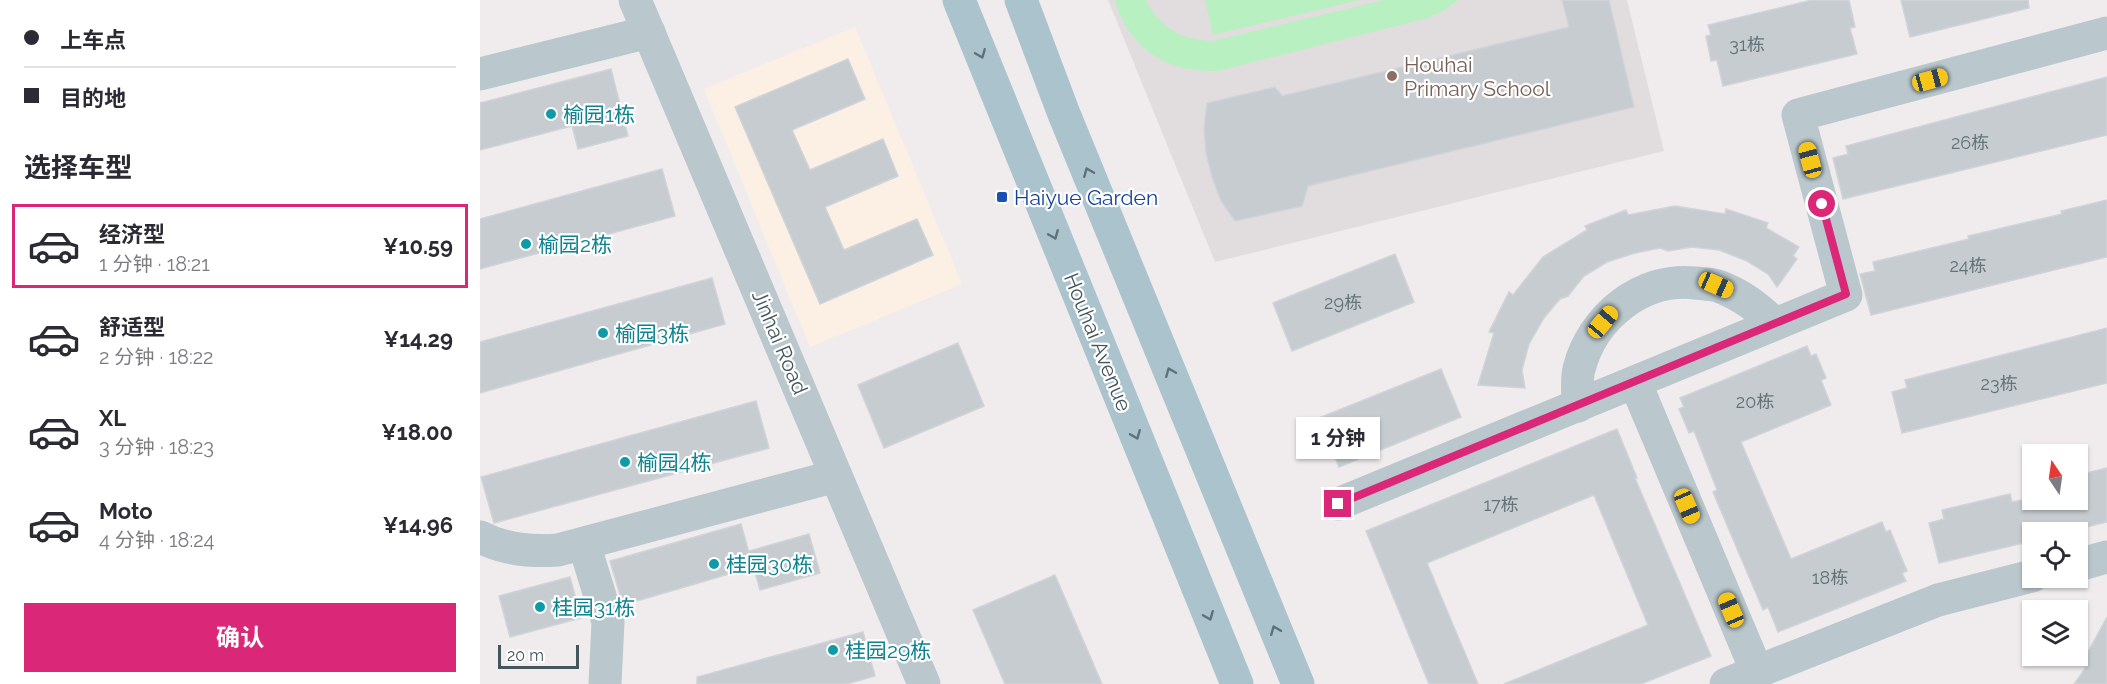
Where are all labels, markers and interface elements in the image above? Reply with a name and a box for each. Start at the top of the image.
text: 上车点 [60,27,126,53]
house number: 31栋 [1729,34,1765,55]
one-way arrow [974,48,986,59]
place label: Houhai Primary School [1404,52,1551,101]
car [1910,67,1950,93]
marker: Houhai Primary School [1385,69,1399,83]
text: 目的地 [60,85,126,111]
place label: 榆园1栋 [563,102,635,127]
marker: 榆园1栋 [544,107,558,121]
house number: 26栋 [1951,132,1989,153]
car [1797,140,1823,180]
text: 选择车型 [24,152,132,183]
one-way arrow [1083,167,1095,178]
place label: Haiyue Garden [1014,185,1158,210]
marker: Haiyue Garden [995,190,1009,204]
route start [1808,190,1835,217]
icon: car [27,219,81,273]
text: 经济型 [99,221,165,247]
one-way arrow [1047,229,1059,240]
place label: 榆园2栋 [538,232,612,257]
text: ¥10.59 [383,233,453,259]
marker: 榆园2栋 [519,237,533,251]
text: 1 分钟 · 18:21 [99,252,210,276]
house number: 24栋 [1949,255,1987,276]
street label: Houhai Avenue [1059,269,1137,415]
car [1696,269,1736,301]
street label: Jinhai Road [747,286,813,398]
house number: 29栋 [1324,292,1362,313]
car [1585,302,1621,342]
icon: car [27,312,81,366]
text: 舒适型 [99,314,165,340]
place label: 榆园3栋 [615,321,689,346]
text: ¥14.29 [384,326,453,352]
marker: 榆园3栋 [596,326,610,340]
text: 2 分钟 · 18:22 [99,345,214,369]
one-way arrow [1165,367,1177,378]
house number: 23栋 [1981,373,2018,394]
house number: 20栋 [1736,391,1774,412]
icon: car [27,405,81,459]
text: XL [99,405,126,431]
callout: 1 分钟 [1296,417,1380,459]
text: ¥18.00 [381,419,453,445]
text: 1 分钟 [1311,426,1365,450]
one-way arrow [1129,429,1141,440]
text: 3 分钟 · 18:23 [99,435,214,459]
north arrow [2022,444,2088,510]
map controls [2022,444,2088,666]
place label: 榆园4栋 [637,450,711,475]
marker: 榆园4栋 [618,455,632,469]
car [1672,486,1702,526]
route end [1324,490,1351,517]
house number: 17栋 [1483,494,1519,515]
icon: car [27,498,81,552]
text: Moto [99,498,153,524]
text: ¥14.96 [383,512,453,538]
button: locate [2022,522,2088,588]
text: 4 分钟 · 18:24 [99,528,215,552]
place label: 桂园30栋 [726,552,813,577]
marker: 桂园30栋 [707,557,721,571]
house number: 18栋 [1812,567,1848,588]
car [1716,590,1746,630]
place label: 桂园31栋 [552,595,635,620]
marker: 桂园31栋 [533,600,547,614]
button: layers [2022,600,2088,666]
button: 确认 [24,603,456,672]
one-way arrow [1202,609,1214,620]
one-way arrow [1270,625,1282,636]
place label: 桂园29栋 [845,638,931,663]
scale bar [498,642,579,670]
marker: 桂园29栋 [826,643,840,657]
text: 20 m [507,646,544,665]

